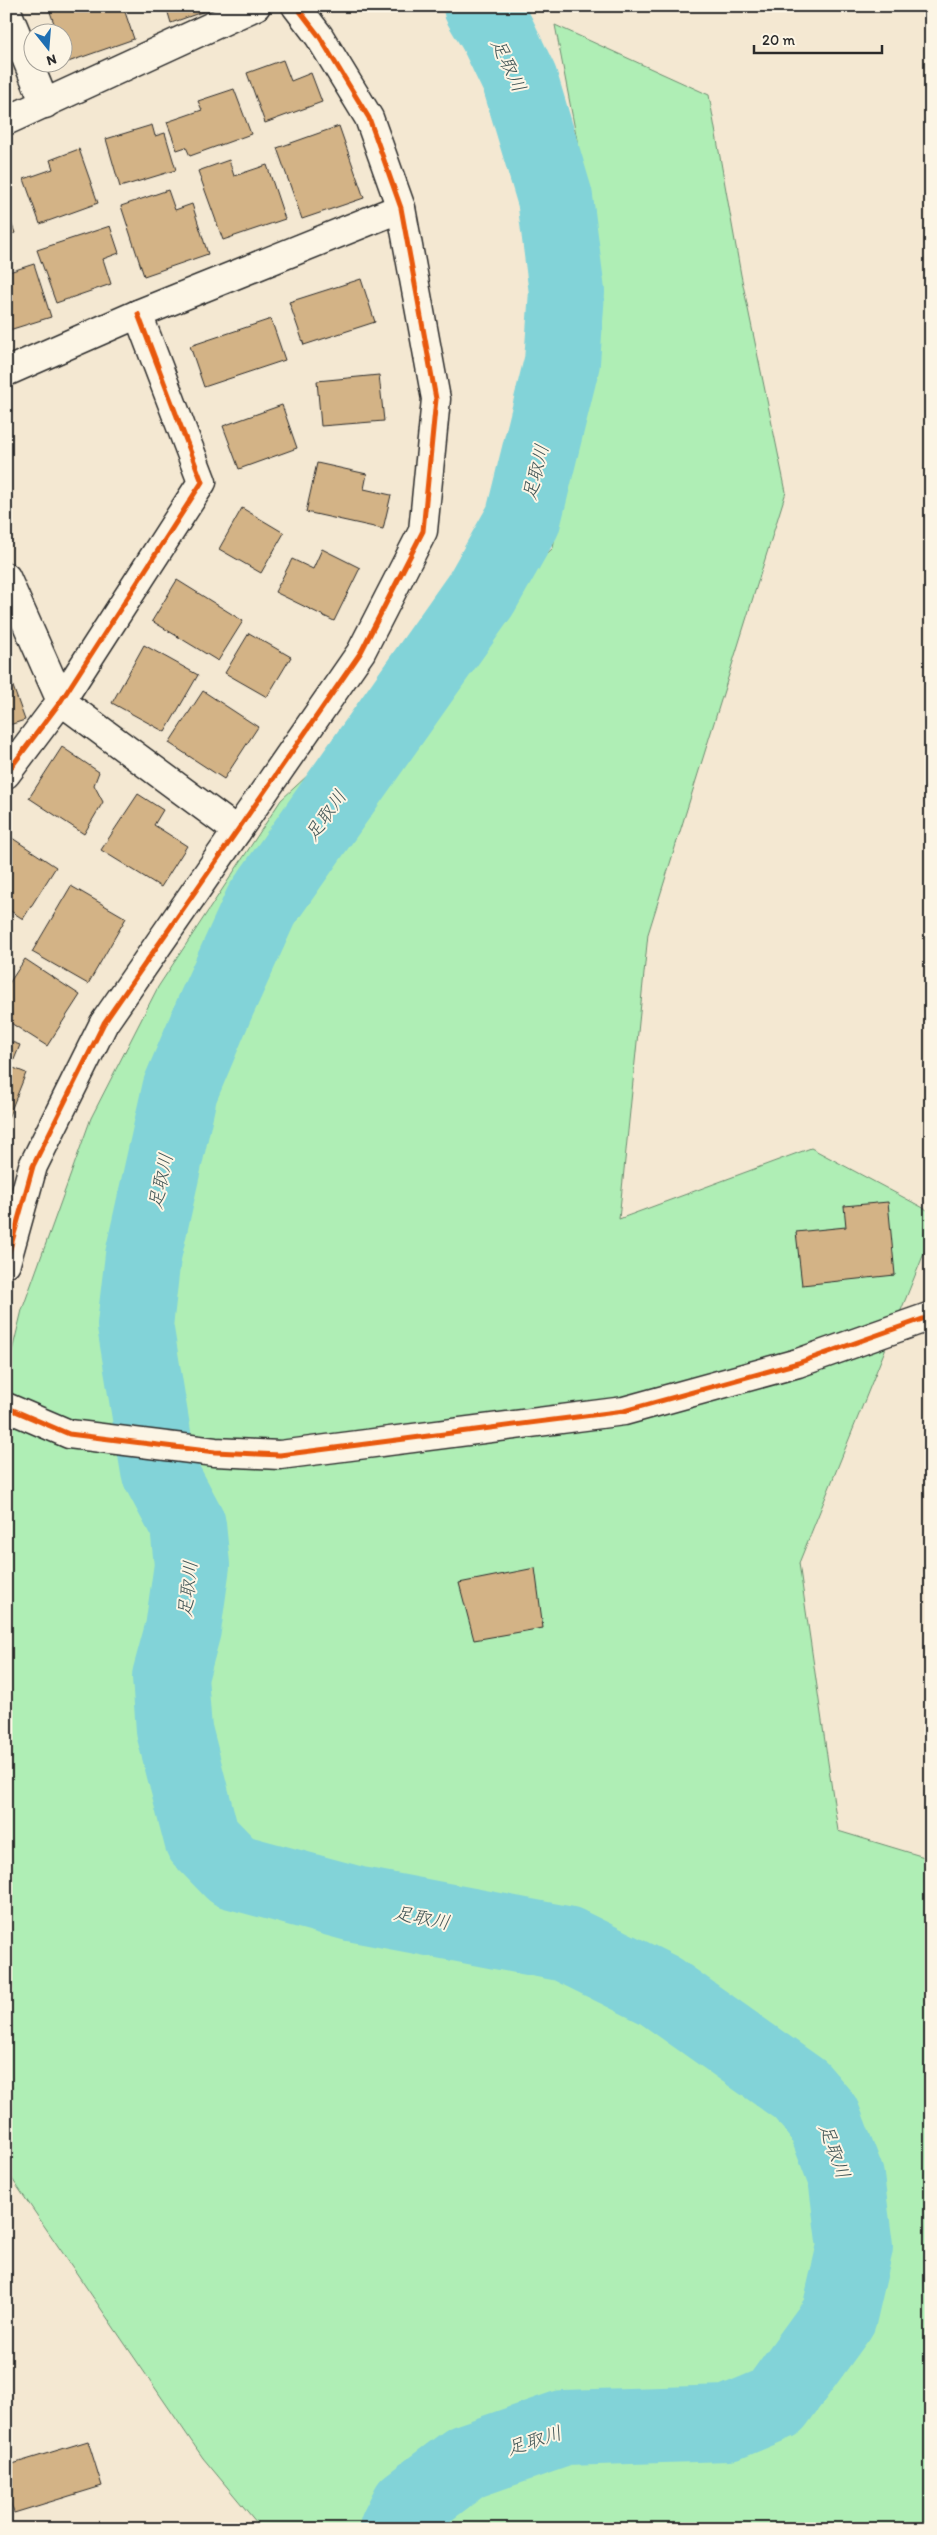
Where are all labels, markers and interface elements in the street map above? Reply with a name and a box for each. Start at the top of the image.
north arrow [22,22,72,72]
scale bar [754,22,882,54]
text: 20 m [762,31,796,49]
water label: 足取川 [486,35,531,96]
text: N [45,50,59,69]
water label: 足取川 [517,442,554,503]
water label: 足取川 [300,785,351,845]
water label: 足取川 [143,1151,178,1211]
water label: 足取川 [173,1559,202,1619]
water label: 足取川 [392,1901,452,1934]
water label: 足取川 [814,2120,855,2182]
water label: 足取川 [503,2421,565,2460]

